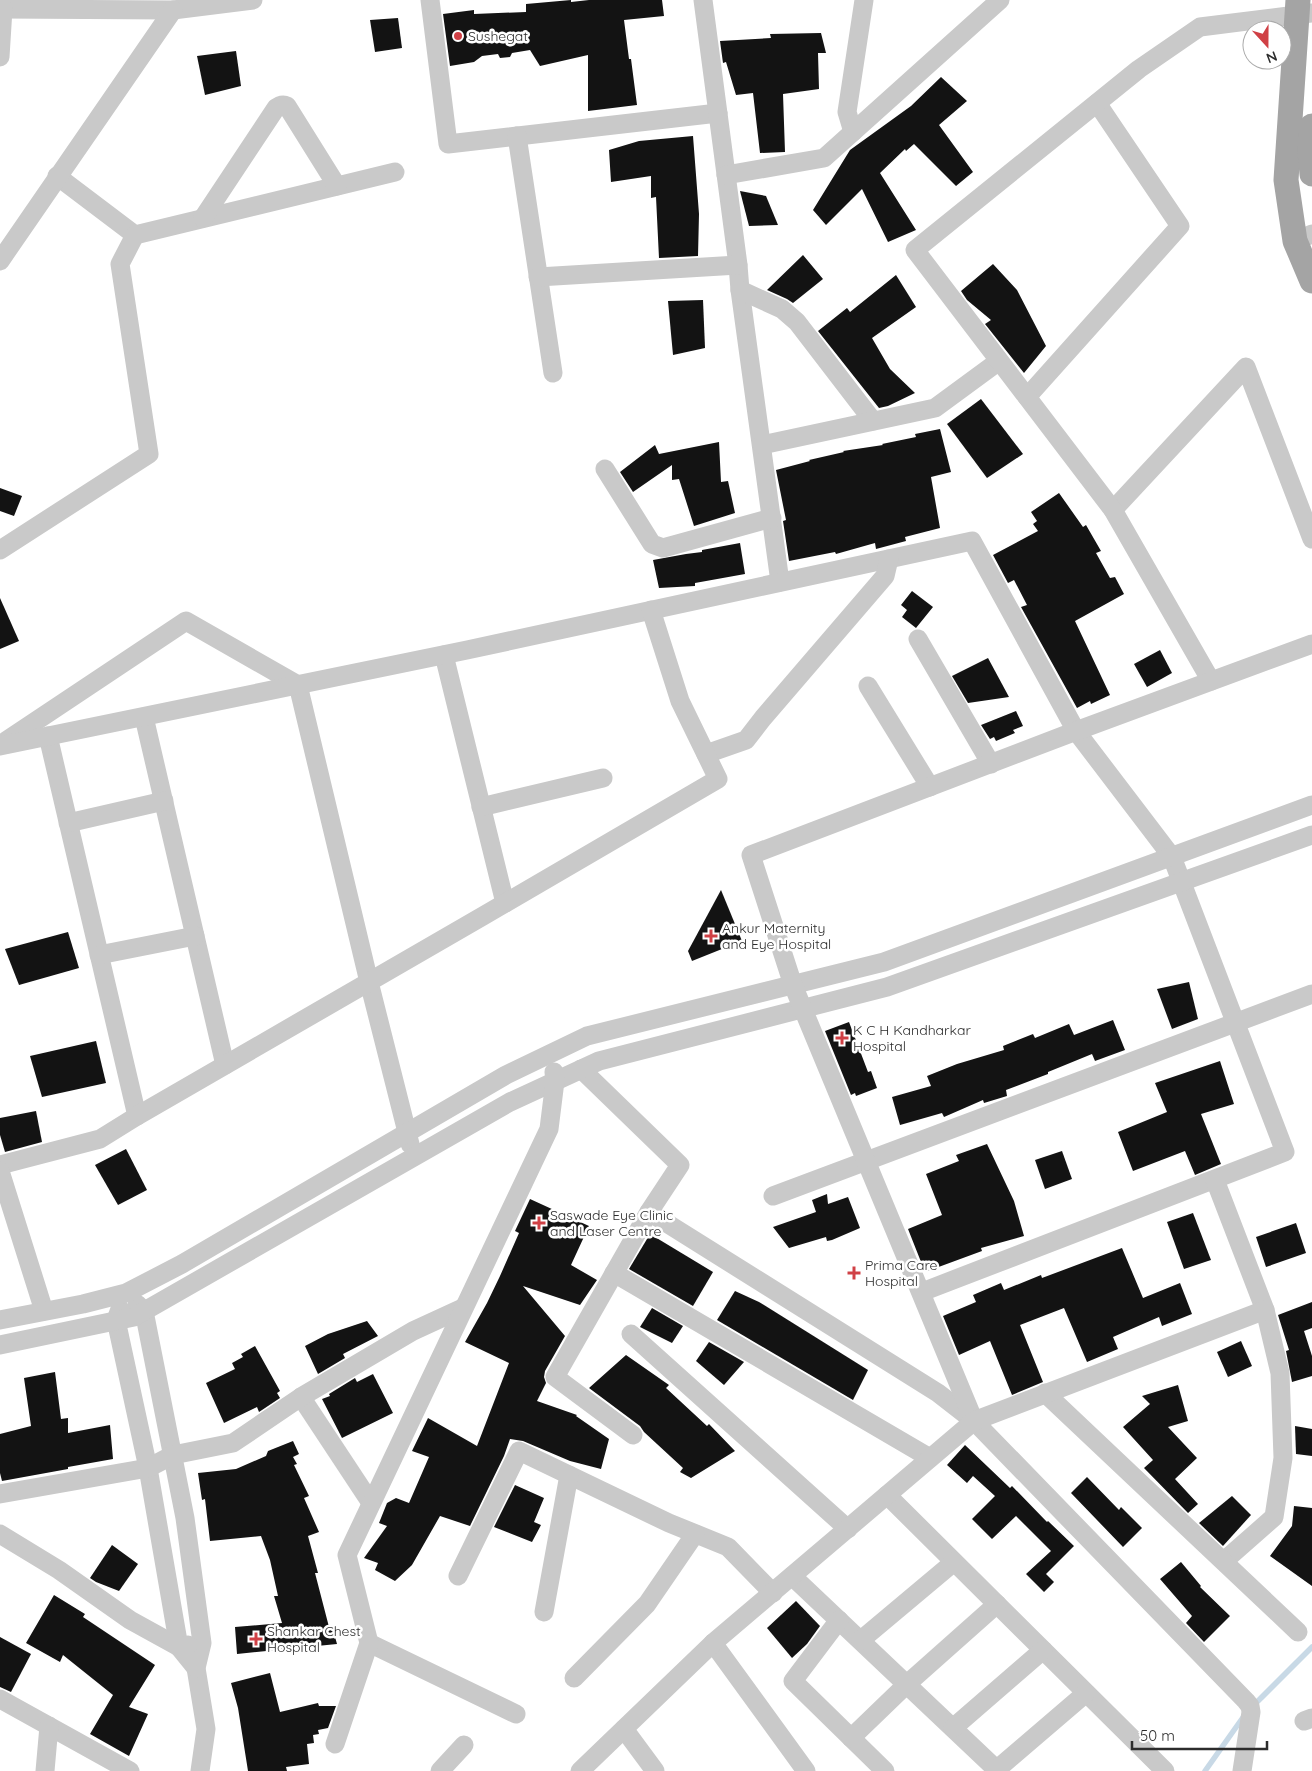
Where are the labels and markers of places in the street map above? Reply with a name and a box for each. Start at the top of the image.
place label: Sushegat [468,27,528,45]
marker: Sushegat [452,30,464,42]
place label: Ankur Maternity and Eye Hospital [722,919,831,953]
marker: Ankur Maternity and Eye Hospital [704,929,718,943]
place label: K C H Kandharkar Hospital [853,1021,971,1055]
marker: K C H Kandharkar Hospital [835,1031,849,1045]
place label: Saswade Eye Clinic and Laser Centre [550,1206,673,1240]
marker: Saswade Eye Clinic and Laser Centre [532,1216,546,1230]
place label: Prima Care Hospital [865,1256,938,1290]
marker: Prima Care Hospital [847,1266,861,1280]
place label: Shankar Chest Hospital [267,1622,361,1656]
marker: Shankar Chest Hospital [249,1632,263,1646]

